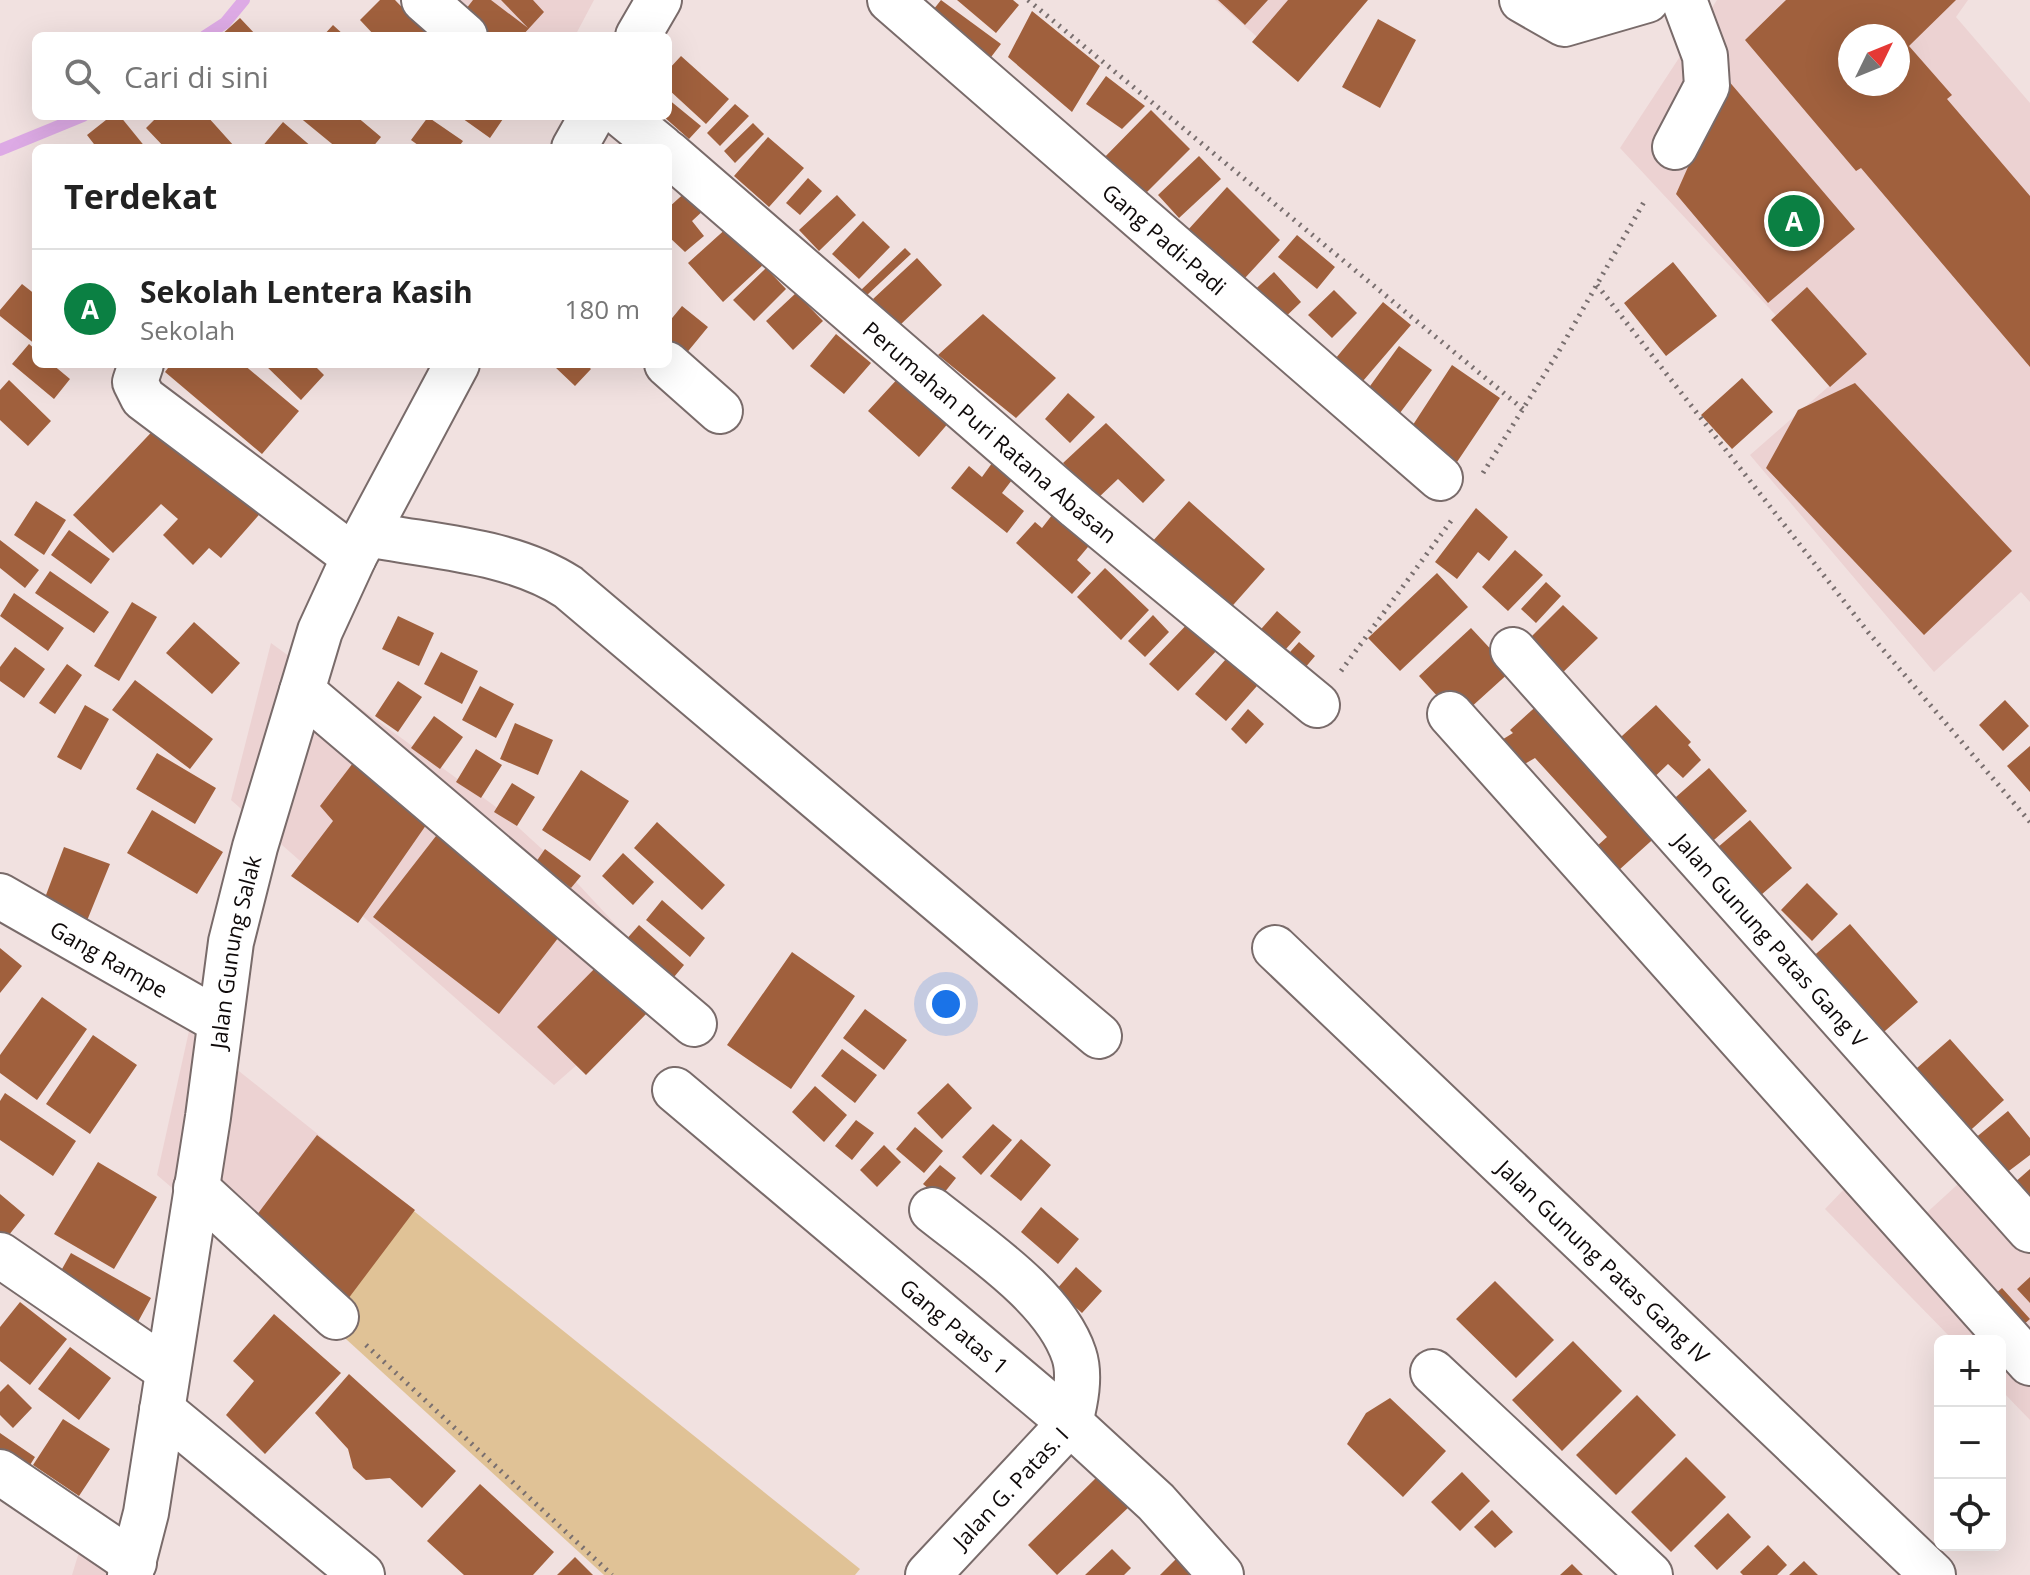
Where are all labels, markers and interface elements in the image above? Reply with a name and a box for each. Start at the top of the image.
north arrow [1838,24,1910,96]
search box [32,32,672,120]
icon: search [60,54,104,98]
text: Cari di sini [124,56,269,97]
text: Terdekat [64,173,217,219]
street label: Gang Padi-Padi [1096,176,1233,301]
pin: A [1768,191,1820,251]
text: Sekolah Lentera Kasih [140,271,473,312]
text: A [81,291,99,327]
text: 180 m [565,291,640,327]
text: Sekolah [140,312,235,348]
street label: Perumahan Puri Ratana Abasan [857,314,1124,549]
street label: Jalan Gunung Patas Gang V [1666,825,1875,1054]
street label: Jalan Gunung Salak [202,852,267,1053]
street label: Gang Rampe [45,913,174,1004]
your location [926,984,966,1024]
street label: Jalan Gunung Patas Gang IV [1489,1151,1717,1370]
street label: Gang Patas 1 [894,1271,1016,1380]
map controls [1934,1335,2006,1551]
button: + [1934,1335,2006,1407]
button: − [1934,1407,2006,1479]
street label: Jalan G. Patas. I [944,1420,1074,1556]
button: locate [1934,1479,2006,1551]

